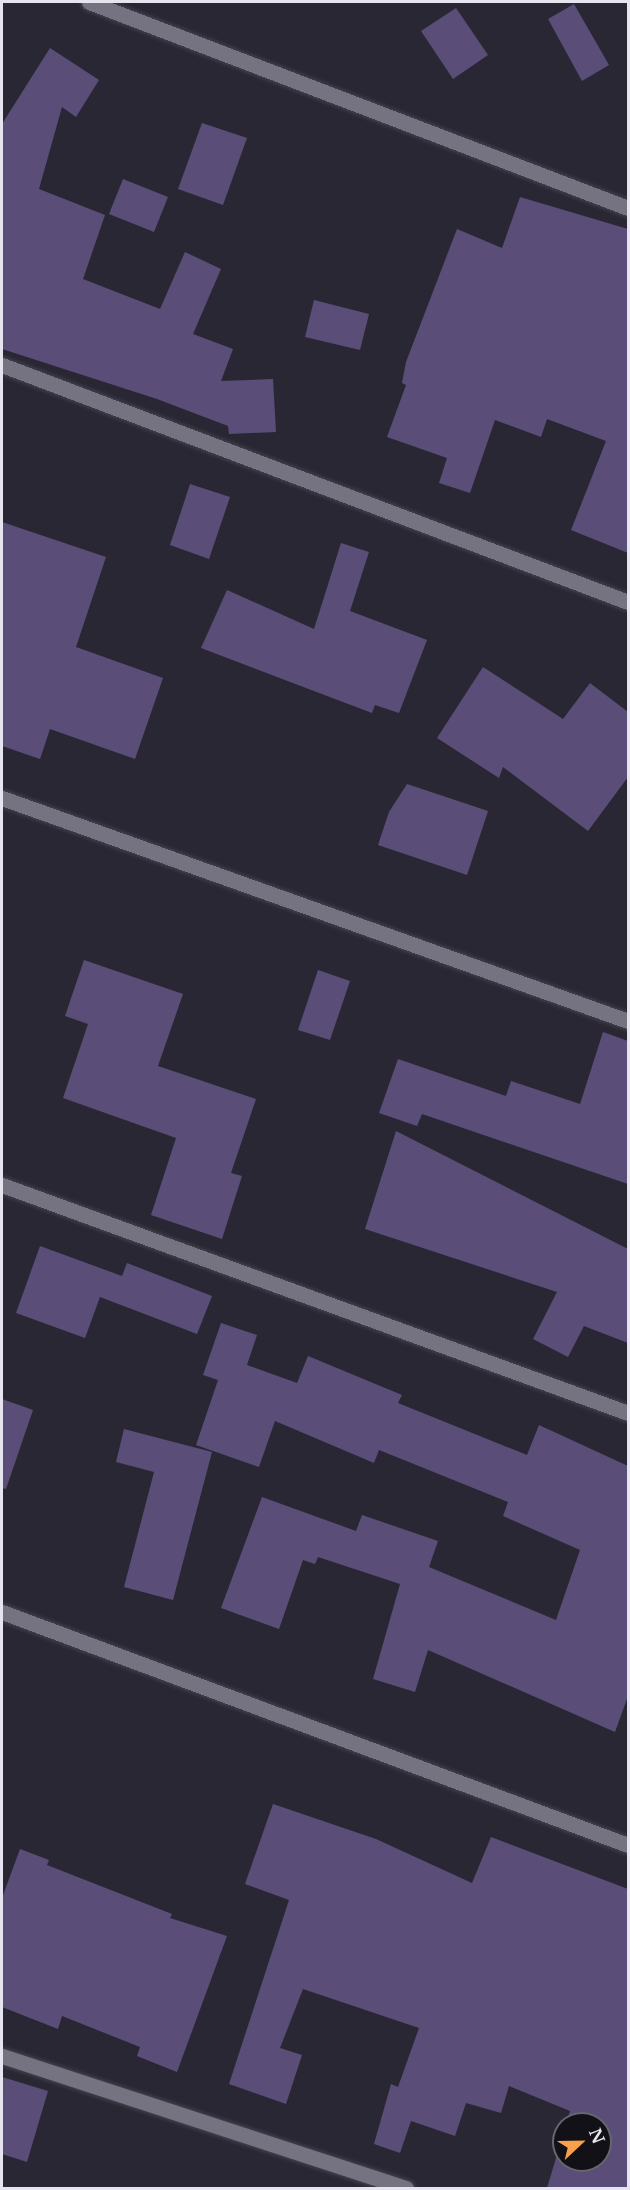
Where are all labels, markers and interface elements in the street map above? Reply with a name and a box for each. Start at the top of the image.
north arrow [552,2112,612,2172]
text: N [585,2125,609,2147]

